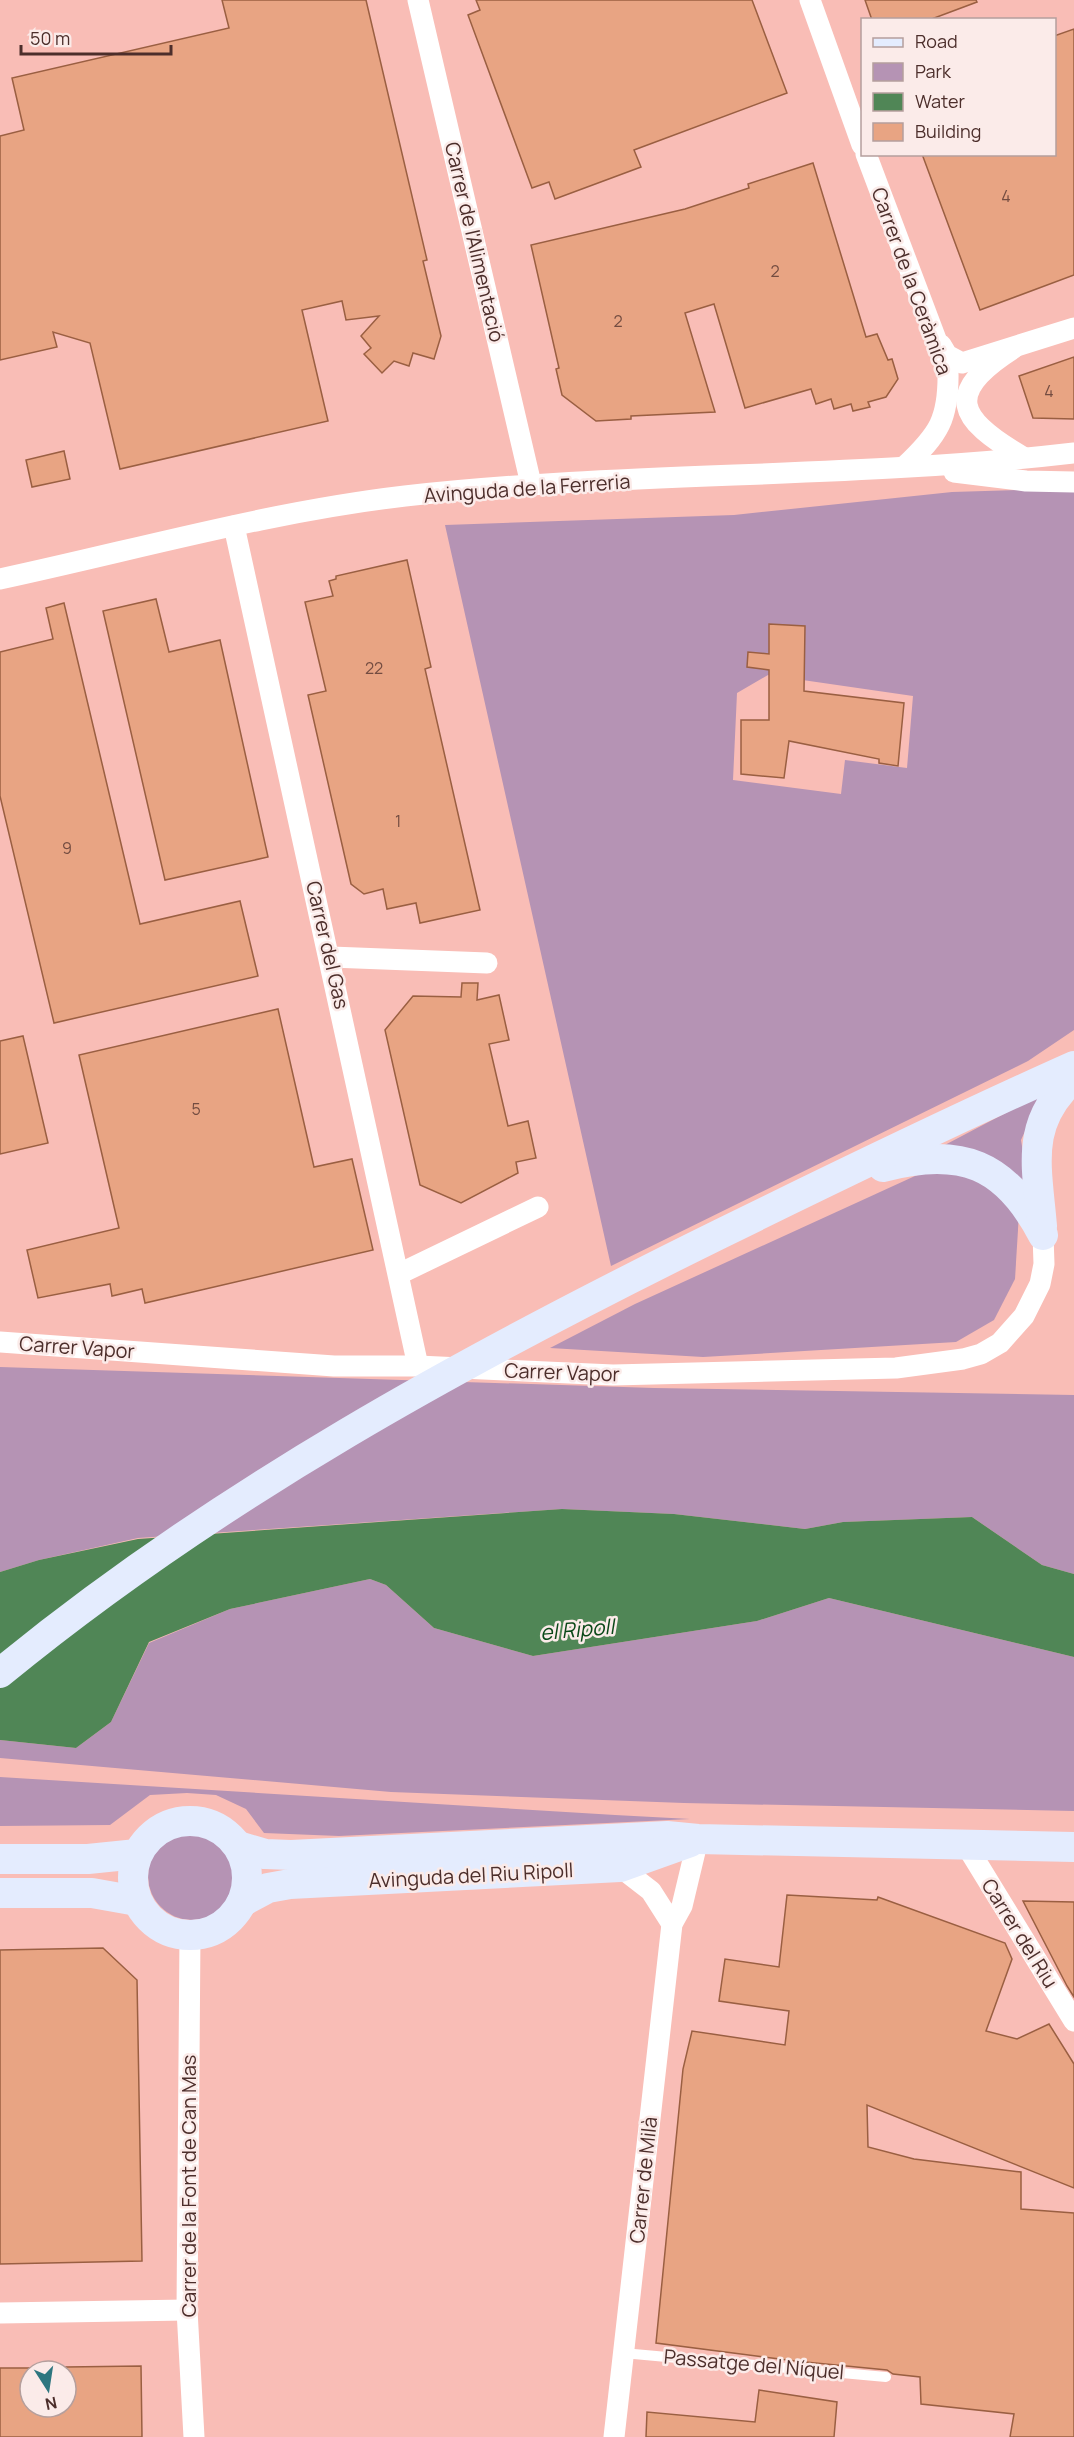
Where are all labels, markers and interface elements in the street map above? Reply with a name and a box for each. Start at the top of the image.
scale bar [21,18,171,56]
legend [861,18,1056,156]
text: 50 m [30,26,70,50]
text: Road [915,29,958,53]
text: Park [915,59,952,83]
text: Water [915,89,965,113]
text: Building [915,119,981,143]
street label: Carrer de l'Alimentació [439,139,511,345]
street label: Carrer de la Ceràmica [866,184,958,378]
house number: 4 [1001,185,1011,207]
house number: 2 [770,260,780,282]
house number: 2 [613,310,623,332]
house number: 4 [1044,380,1054,402]
street label: Avinguda de la Ferreria [423,467,631,509]
house number: 22 [365,657,383,679]
house number: 1 [395,810,401,832]
house number: 9 [62,837,72,859]
street label: Carrer del Gas [300,878,356,1012]
house number: 5 [191,1098,201,1120]
street label: Carrer Vapor [18,1329,136,1365]
street label: Carrer Vapor [504,1356,620,1388]
water label: el Ripoll [539,1612,618,1646]
street label: Avinguda del Riu Ripoll [368,1856,574,1894]
street label: Carrer del Riu [976,1873,1064,1993]
street label: Carrer de la Font de Can Mas [175,2055,202,2317]
street label: Carrer de Milà [623,2115,663,2245]
street label: Passatge del Níquel [663,2343,845,2385]
north arrow [18,2359,78,2419]
text: N [43,2392,59,2416]

